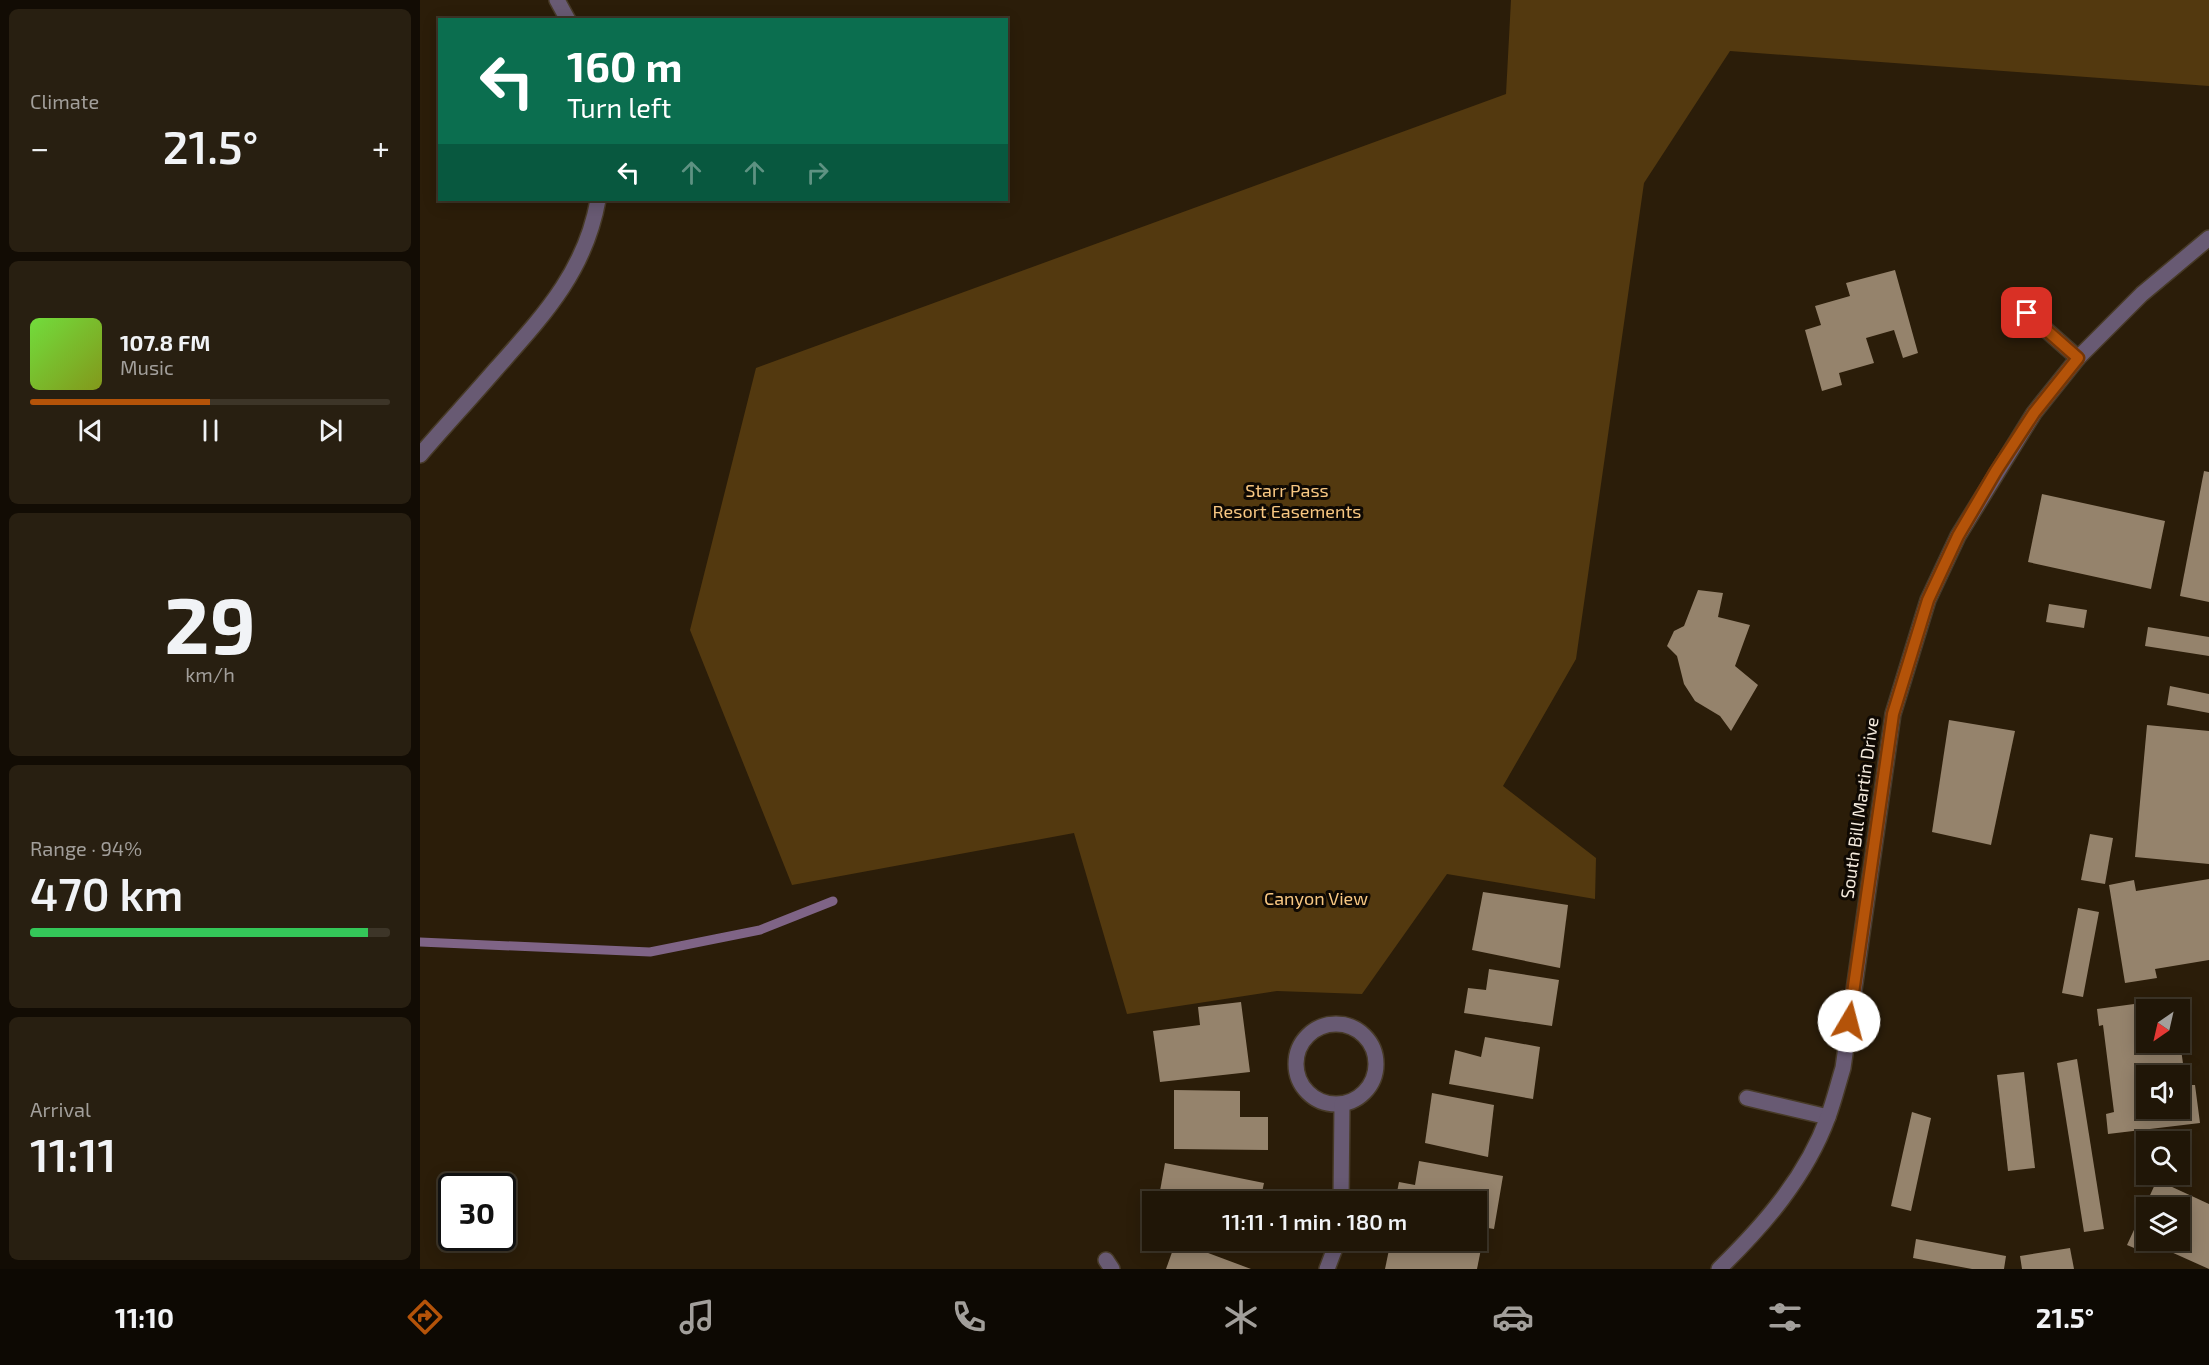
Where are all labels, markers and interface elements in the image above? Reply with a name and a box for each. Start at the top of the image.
text: 160 m [567,40,683,90]
icon: left [468,42,546,120]
text: Climate [30,89,99,113]
text: Turn left [567,91,671,123]
text: 21.5° [163,119,258,173]
text: − [30,127,49,167]
text: + [372,127,390,167]
icon: left [612,156,645,189]
icon: ahead [675,156,708,189]
icon: ahead [738,156,771,189]
icon: right [801,156,834,189]
pin [2001,287,2052,338]
icon: arrive [2010,296,2043,329]
text: 107.8 FM [120,329,210,355]
text: Music [120,355,174,379]
icon: previous [74,414,107,447]
icon: pause [194,414,227,447]
icon: next [314,414,347,447]
park label: Starr Pass Resort Easements [1213,479,1361,522]
text: 29 [164,576,256,670]
text: km/h [185,662,235,686]
street label: South Bill Martin Drive [1835,716,1883,900]
text: Range · 94% [30,836,142,860]
text: 470 km [30,866,183,920]
park label: Canyon View [1264,887,1368,909]
position arrow [1817,989,1881,1053]
north arrow [2136,999,2190,1053]
map controls [2136,999,2190,1251]
button: sound [2136,1065,2190,1119]
text: Arrival [30,1097,91,1121]
text: 11:11 [30,1127,116,1181]
button: search [2136,1131,2190,1185]
speed limit sign: 30 [438,1173,516,1251]
button: layers [2136,1197,2190,1251]
text: 11:11 · 1 min · 180 m [1222,1208,1407,1234]
icon: directions [404,1296,446,1338]
icon: music [676,1296,718,1338]
icon: phone [948,1296,990,1338]
icon: climate [1220,1296,1262,1338]
icon: car [1492,1296,1534,1338]
icon: filters [1764,1296,1806,1338]
text: 11:10 [115,1301,174,1333]
text: 21.5° [2036,1301,2094,1333]

